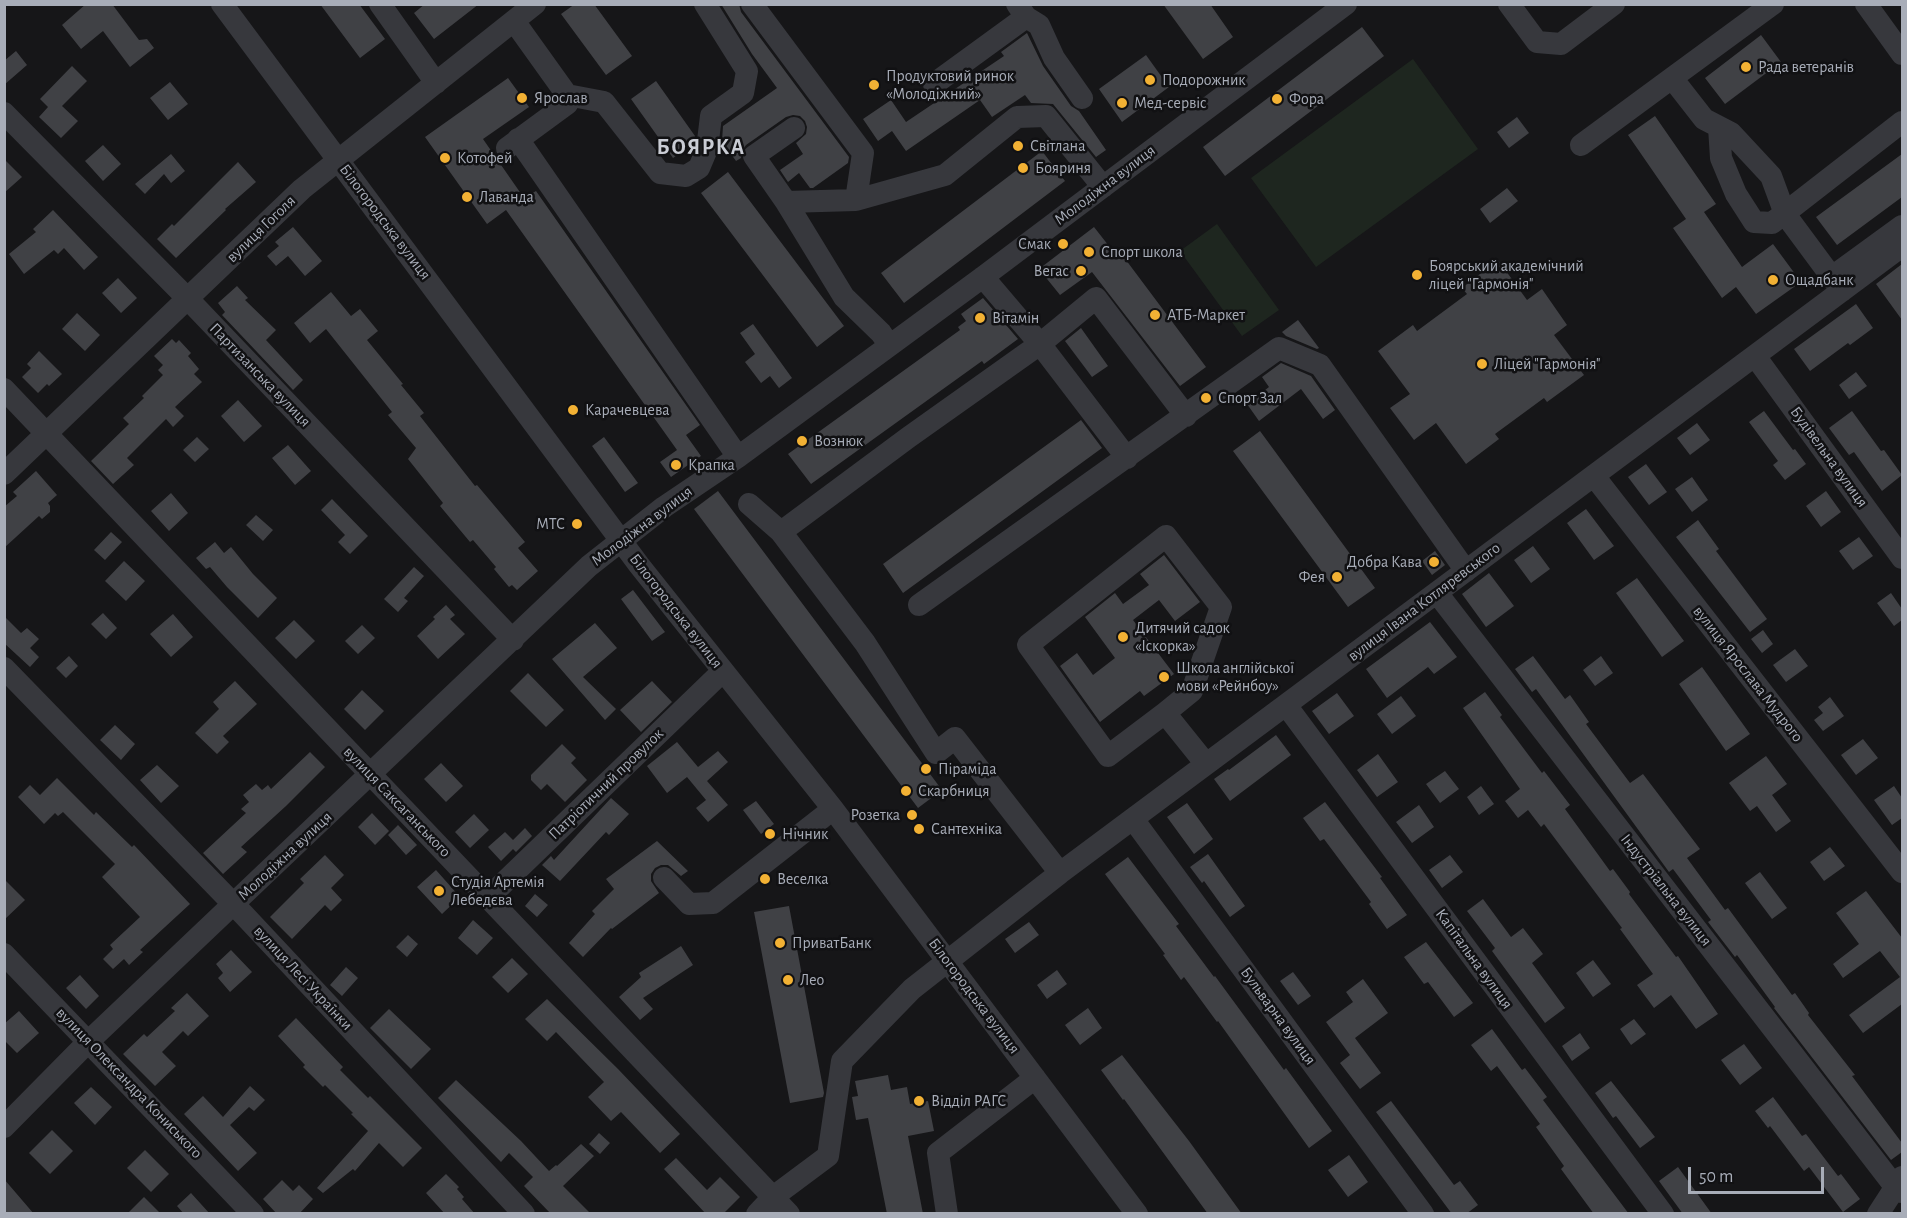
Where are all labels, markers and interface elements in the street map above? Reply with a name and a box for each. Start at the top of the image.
place label: Рада ветеранів [1758,57,1854,77]
marker: Рада ветеранів [1739,60,1753,74]
place label: Продуктовий ринок «Молодіжний» [886,66,1014,104]
place label: Подорожник [1162,70,1246,90]
marker: Подорожник [1143,73,1157,87]
marker: Продуктовий ринок «Молодіжний» [867,78,881,92]
place label: Ярослав [534,88,588,108]
place label: Фора [1289,89,1324,109]
marker: Ярослав [515,91,529,105]
marker: Фора [1270,92,1284,106]
place label: Мед-сервіс [1134,93,1206,113]
marker: Мед-сервіс [1115,96,1129,110]
district label: БОЯРКА [656,134,746,160]
place label: Світлана [1030,136,1085,156]
marker: Світлана [1011,139,1025,153]
street label: Молодіжна вулиця [1051,141,1159,229]
place label: Котофей [457,148,512,168]
marker: Котофей [438,151,452,165]
place label: Бояриня [1035,158,1091,178]
street label: Білогородська вулиця [335,160,435,284]
marker: Бояриня [1016,161,1030,175]
place label: Лаванда [479,187,534,207]
marker: Лаванда [460,190,474,204]
street label: вулиця Гоголя [222,191,300,267]
place label: Смак [1018,234,1051,254]
marker: Смак [1056,237,1070,251]
place label: Спорт школа [1101,242,1183,262]
marker: Спорт школа [1082,245,1096,259]
place label: Боярський академічний ліцей "Гармонія" [1429,256,1584,294]
place label: Вегас [1033,261,1069,281]
marker: Вегас [1074,264,1088,278]
marker: Боярський академічний ліцей "Гармонія" [1410,268,1424,282]
place label: Ощадбанк [1785,270,1854,290]
marker: Ощадбанк [1766,273,1780,287]
place label: АТБ-Маркет [1167,305,1245,325]
place label: Вітамін [992,308,1039,328]
marker: АТБ-Маркет [1148,308,1162,322]
marker: Вітамін [973,311,987,325]
street label: Партизанська вулиця [205,319,315,431]
place label: Ліцей "Гармонія" [1494,354,1601,374]
marker: Ліцей "Гармонія" [1475,357,1489,371]
place label: Спорт Зал [1218,388,1282,408]
marker: Спорт Зал [1199,391,1213,405]
place label: Карачевцева [585,400,670,420]
marker: Карачевцева [566,403,580,417]
street label: Будівельна вулиця [1786,403,1872,511]
place label: Вознюк [814,431,863,451]
marker: Вознюк [795,434,809,448]
place label: Крапка [688,455,735,475]
marker: Крапка [669,458,683,472]
street label: Молодіжна вулиця [588,482,696,570]
place label: МТС [536,514,565,534]
marker: МТС [570,517,584,531]
street label: вулиця Івана Котляревського [1344,538,1504,666]
street label: Білогородська вулиця [625,550,727,672]
place label: Добра Кава [1347,552,1422,572]
marker: Добра Кава [1427,555,1441,569]
place label: Фея [1298,567,1325,587]
marker: Фея [1330,570,1344,584]
street label: вулиця Ярослава Мудрого [1689,602,1807,746]
place label: Дитячий садок «Іскорка» [1135,618,1230,656]
marker: Дитячий садок «Іскорка» [1116,630,1130,644]
place label: Школа англійської мови «Рейнбоу» [1176,658,1294,696]
marker: Школа англійської мови «Рейнбоу» [1157,670,1171,684]
street label: Патріотичний провулок [545,724,667,844]
street label: вулиця Саксаганського [339,743,455,861]
place label: Піраміда [938,759,997,779]
marker: Піраміда [919,762,933,776]
place label: Скарбниця [918,781,990,801]
marker: Скарбниця [899,784,913,798]
place label: Розетка [851,805,900,825]
street label: Молодіжна вулиця [234,808,336,904]
marker: Розетка [905,808,919,822]
place label: Сантехніка [931,819,1002,839]
marker: Сантехніка [912,822,926,836]
place label: Нічник [782,824,828,844]
marker: Нічник [763,827,777,841]
street label: Індустріальна вулиця [1616,830,1716,950]
place label: Веселка [777,869,829,889]
place label: Студія Артемія Лебедєва [451,872,545,910]
marker: Веселка [758,872,772,886]
marker: Студія Артемія Лебедєва [432,884,446,898]
street label: Капітальна вулиця [1431,905,1517,1013]
street label: вулиця Лесі Українки [249,922,357,1034]
place label: ПриватБанк [792,933,871,953]
street label: Білогородська вулиця [924,934,1024,1058]
marker: ПриватБанк [773,936,787,950]
street label: Бульварна вулиця [1236,963,1320,1069]
place label: Лео [800,970,824,990]
marker: Лео [781,973,795,987]
street label: вулиця Олександра Кониського [52,1003,206,1163]
place label: Відділ РАГС [931,1091,1006,1111]
marker: Відділ РАГС [912,1094,926,1108]
scale bar [1691,1155,1828,1193]
text: 50 m [1699,1168,1733,1186]

